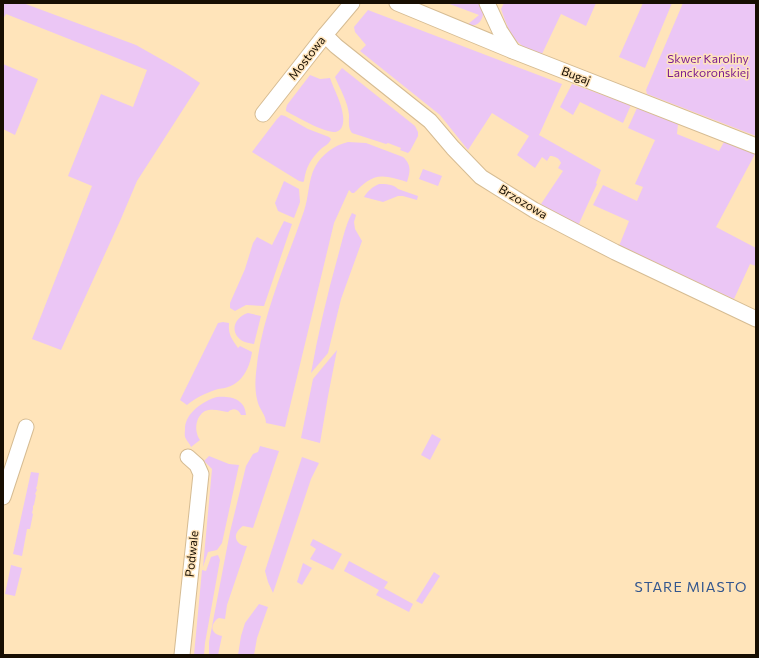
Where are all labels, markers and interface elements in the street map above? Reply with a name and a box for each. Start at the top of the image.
street label: Mostowa [285,33,328,82]
park label: Skwer Karoliny Lanckorońskiej [667,51,749,79]
street label: Bugaj [560,63,593,87]
street label: Brzozowa [497,181,550,221]
street label: Podwale [182,530,200,578]
district label: STARE MIASTO [635,578,747,595]

